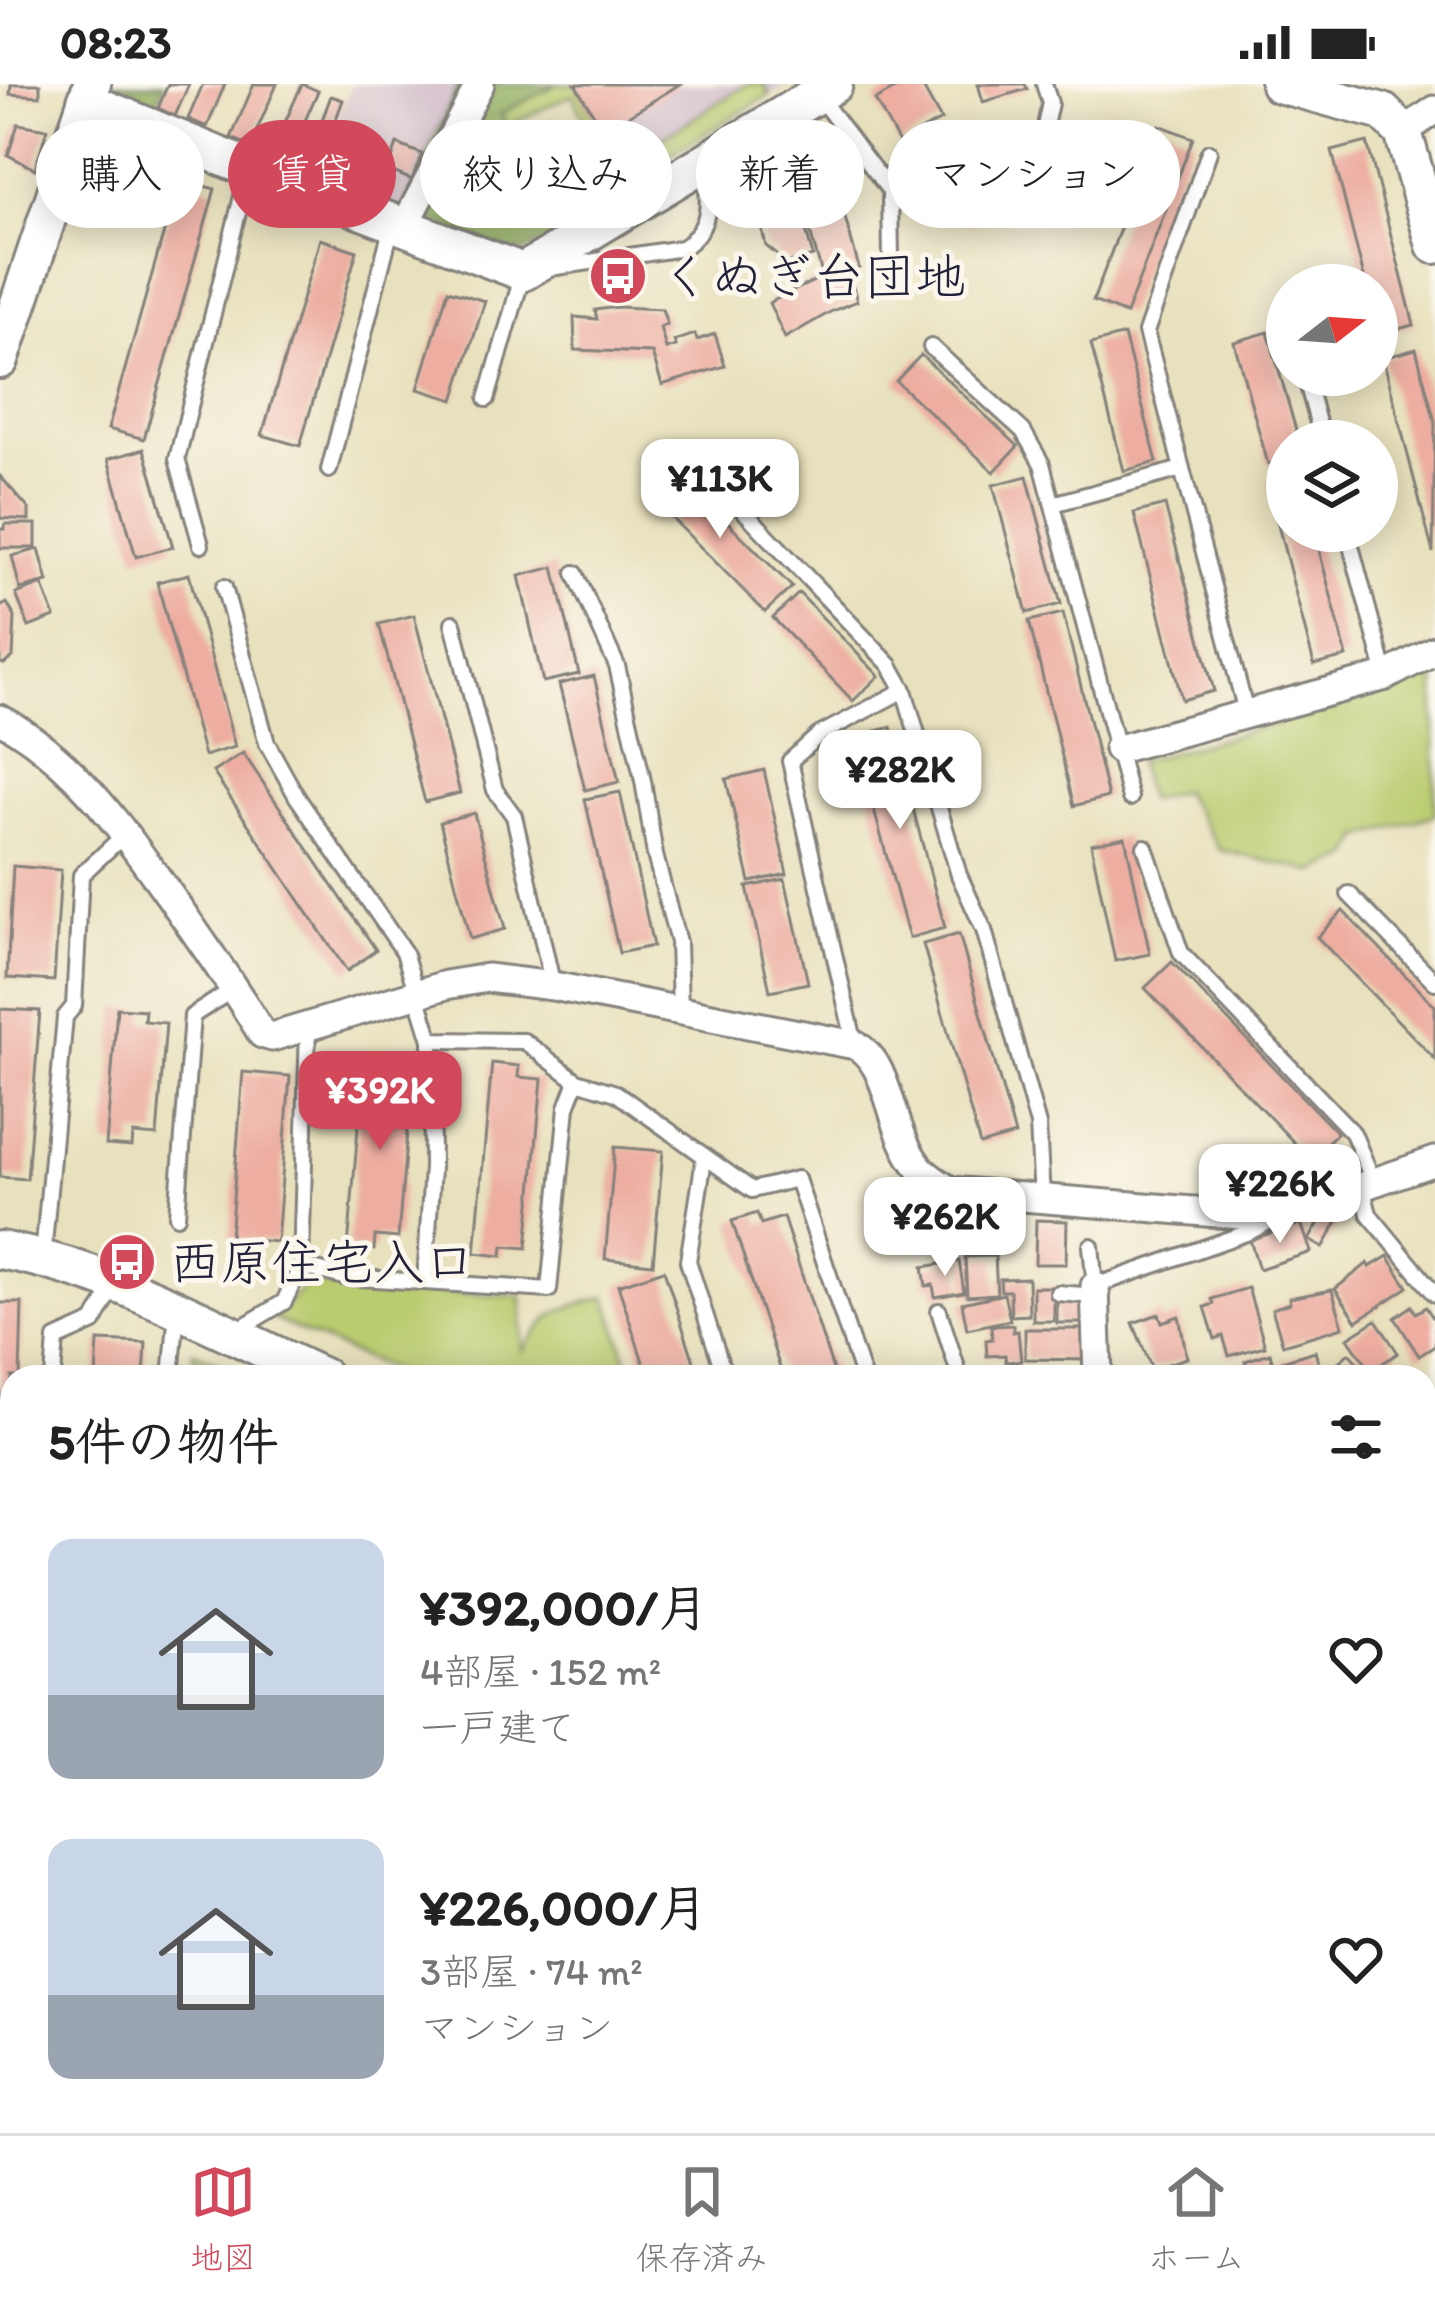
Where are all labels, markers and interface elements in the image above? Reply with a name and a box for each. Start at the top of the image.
text: 08:23 [60,15,172,69]
chip: 購入 [36,120,204,228]
chip: 賃貸 [228,120,396,228]
chip: 絞り込み [420,120,672,228]
chip: 新着 [696,120,864,228]
chip: マンション [888,120,1180,228]
bus stop icon: くぬぎ台団地 [587,245,649,307]
place label: くぬぎ台団地 [660,246,966,307]
north arrow [1266,264,1398,396]
map controls [1266,264,1398,552]
button: layers [1266,420,1398,552]
pin: ¥113K [636,439,804,541]
text: ¥113K [668,454,772,501]
pin: ¥282K [816,730,984,832]
text: ¥282K [845,745,955,792]
pin: ¥392K [296,1051,464,1153]
text: ¥392K [326,1066,434,1113]
pin: ¥226K [1196,1144,1364,1246]
text: ¥226K [1226,1159,1334,1206]
pin: ¥262K [861,1177,1029,1279]
text: ¥262K [891,1192,999,1239]
bus stop icon: 西原住宅入口 [96,1231,158,1293]
place label: 西原住宅入口 [169,1232,475,1293]
icon: filters [1323,1404,1389,1470]
text: 5件の物件 [48,1411,279,1472]
text: ¥392,000/月 [420,1577,709,1638]
icon: home [144,1587,288,1731]
icon: heart [1323,1626,1389,1692]
text: 4部屋 · 152 m² [420,1648,661,1695]
text: 一戸建て [420,1704,576,1751]
text: ¥226,000/月 [420,1877,708,1938]
icon: home [144,1887,288,2031]
icon: heart [1323,1926,1389,1992]
text: 3部屋 · 74 m² [420,1948,643,1995]
text: マンション [420,2004,613,2051]
tab: 地図 [190,2159,256,2279]
tab: 保存済み [636,2159,768,2279]
tab: ホーム [1147,2159,1245,2279]

